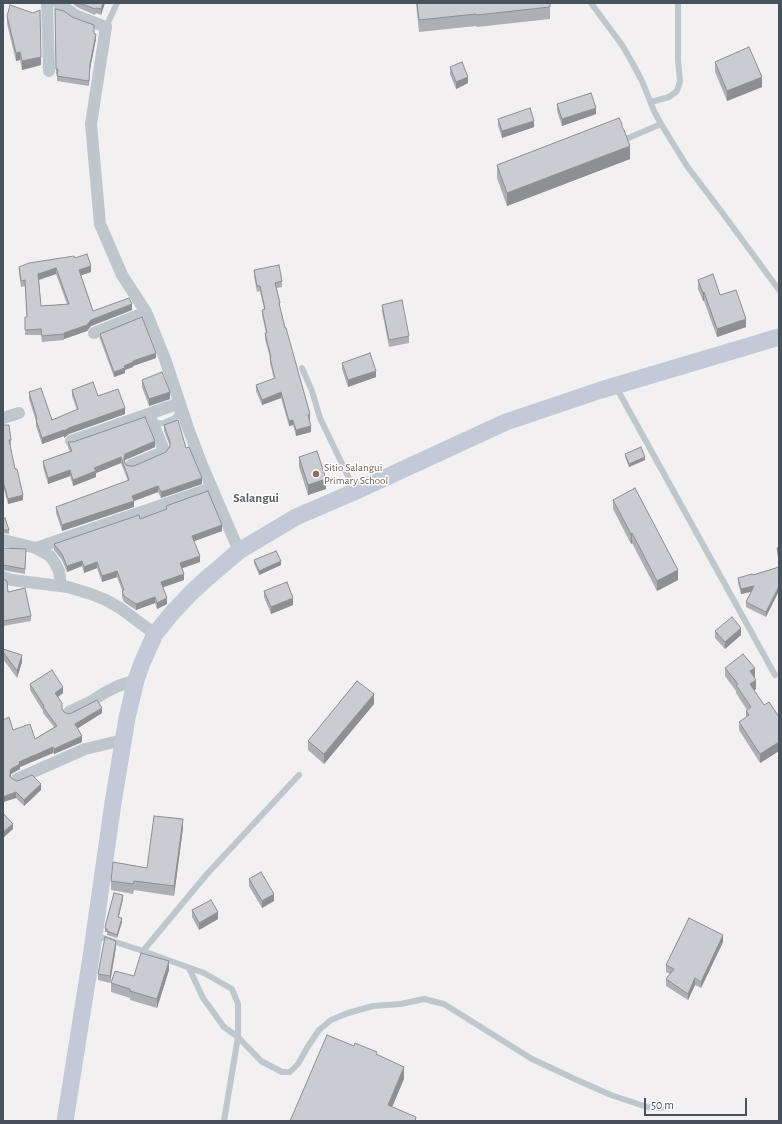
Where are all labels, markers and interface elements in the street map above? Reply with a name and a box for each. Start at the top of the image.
place label: Sitio Salangui Primary School [324,461,388,487]
marker: Sitio Salangui Primary School [311,469,321,479]
district label: Salangui [233,490,279,506]
scale bar [646,1090,749,1116]
text: 50 m [651,1099,674,1111]

